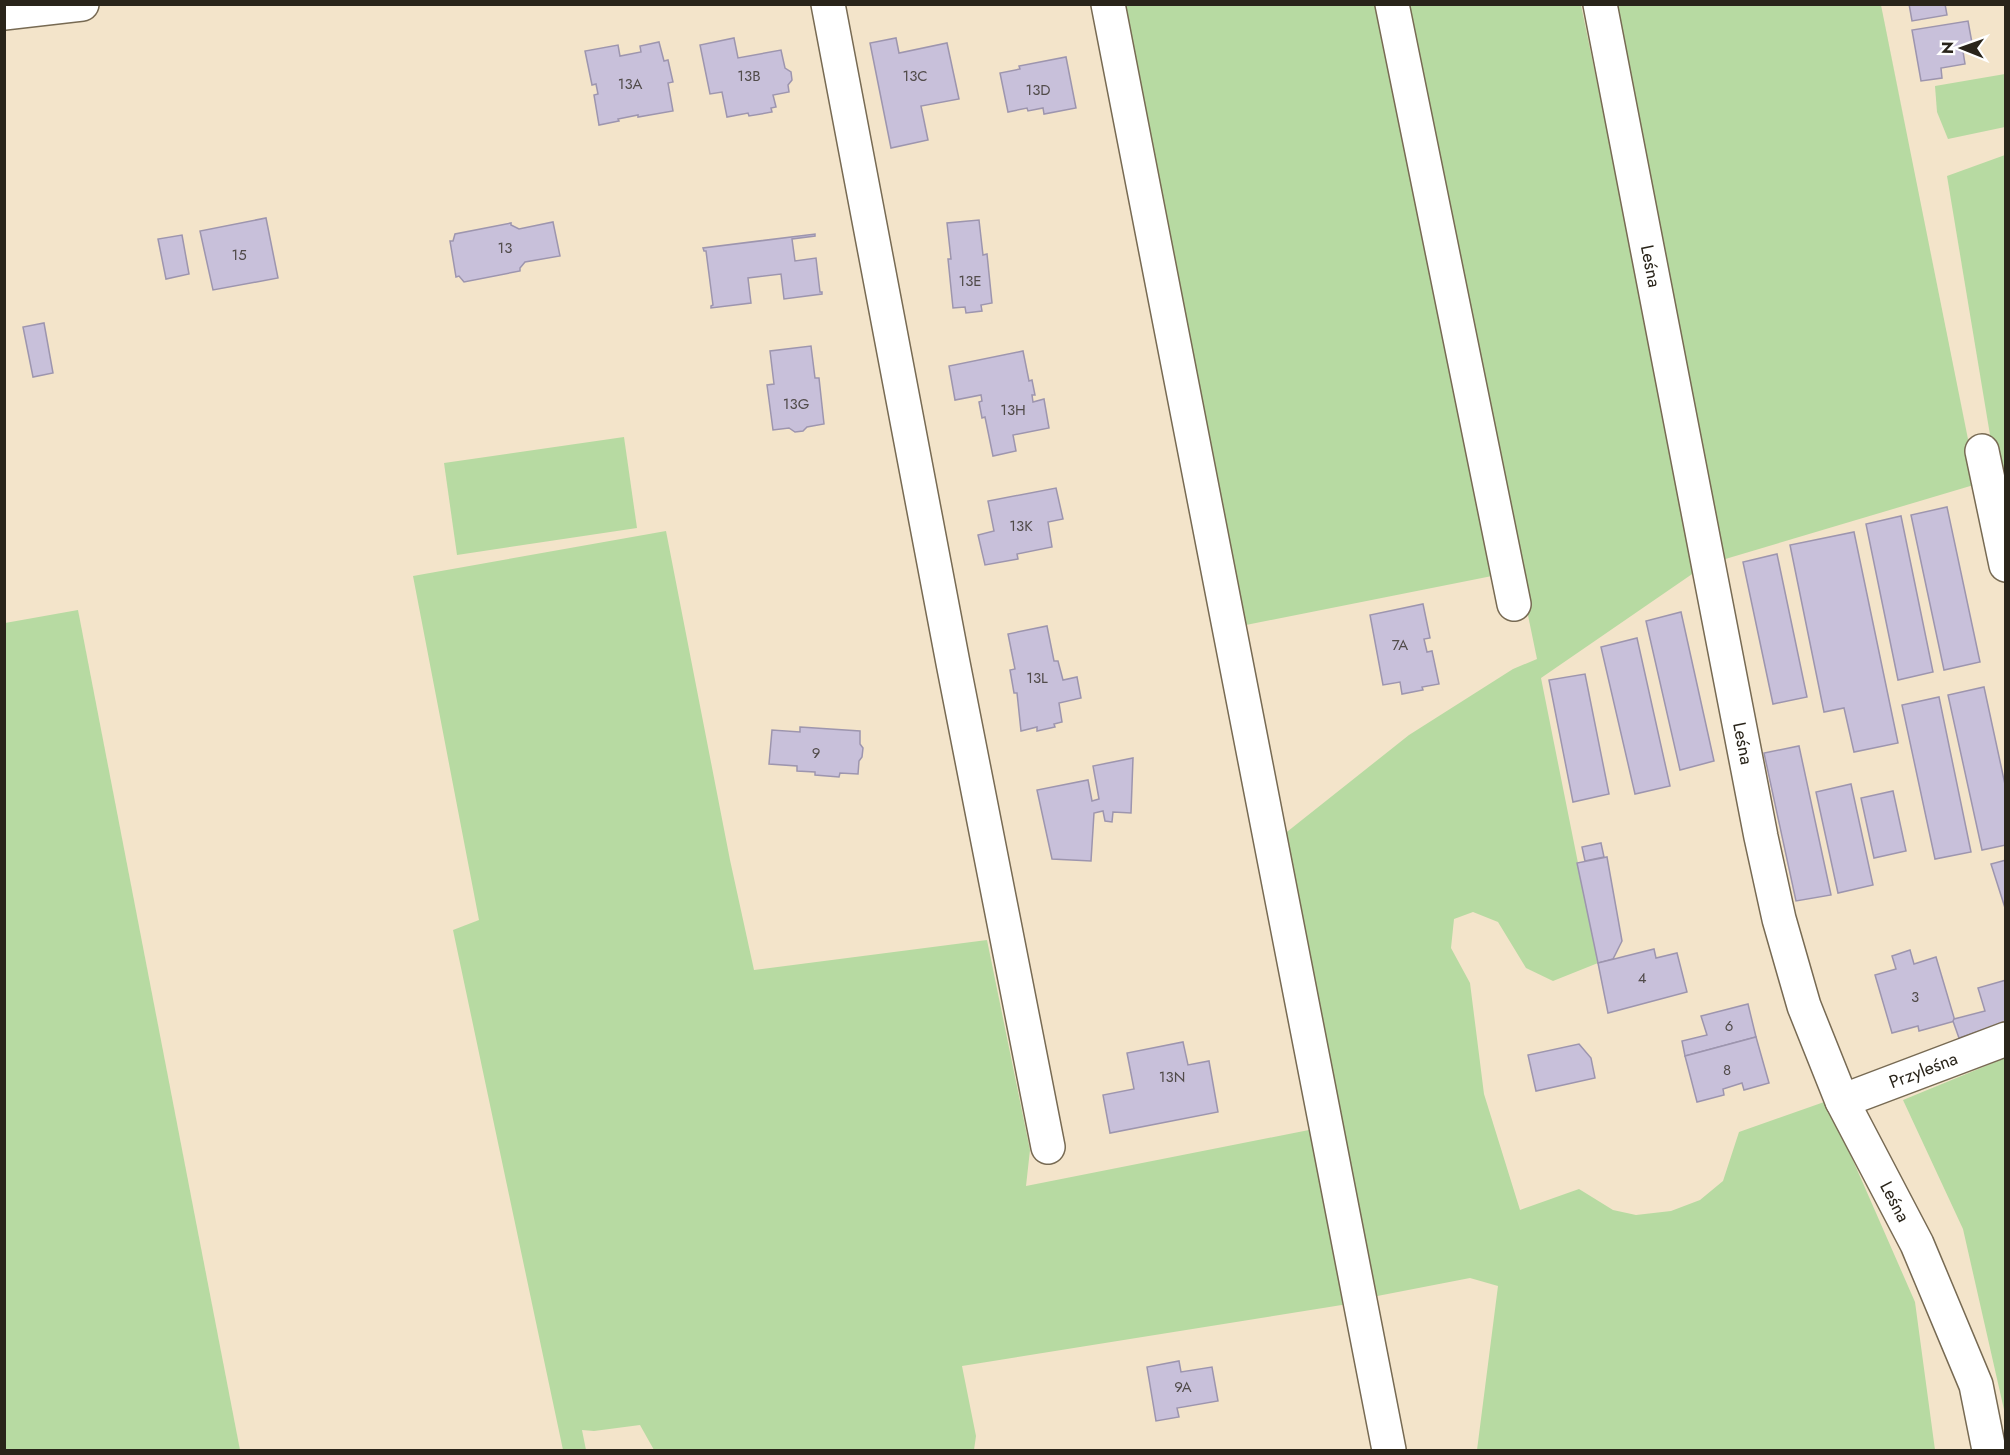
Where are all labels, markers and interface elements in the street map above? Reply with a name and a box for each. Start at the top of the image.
north arrow [1932,18,1992,78]
text: N [1936,41,1959,54]
house number: 13B [737,65,761,87]
house number: 13C [902,65,928,87]
house number: 13A [618,73,642,95]
house number: 13D [1025,79,1051,101]
house number: 13 [498,237,512,259]
street label: Leśna [1634,243,1667,290]
house number: 15 [231,244,247,266]
house number: 13E [958,270,982,292]
house number: 13G [783,393,809,415]
house number: 13H [1000,399,1026,421]
house number: 13K [1009,515,1033,537]
house number: 7A [1392,634,1408,656]
house number: 13L [1026,667,1048,689]
street label: Leśna [1726,720,1760,767]
house number: 9 [812,742,820,764]
house number: 4 [1638,967,1647,989]
house number: 3 [1911,986,1919,1008]
house number: 6 [1725,1015,1733,1037]
street label: Przyleśna [1885,1045,1961,1095]
house number: 8 [1723,1059,1731,1081]
house number: 13N [1159,1066,1185,1088]
street label: Leśna [1873,1177,1916,1227]
house number: 9A [1174,1376,1192,1398]

